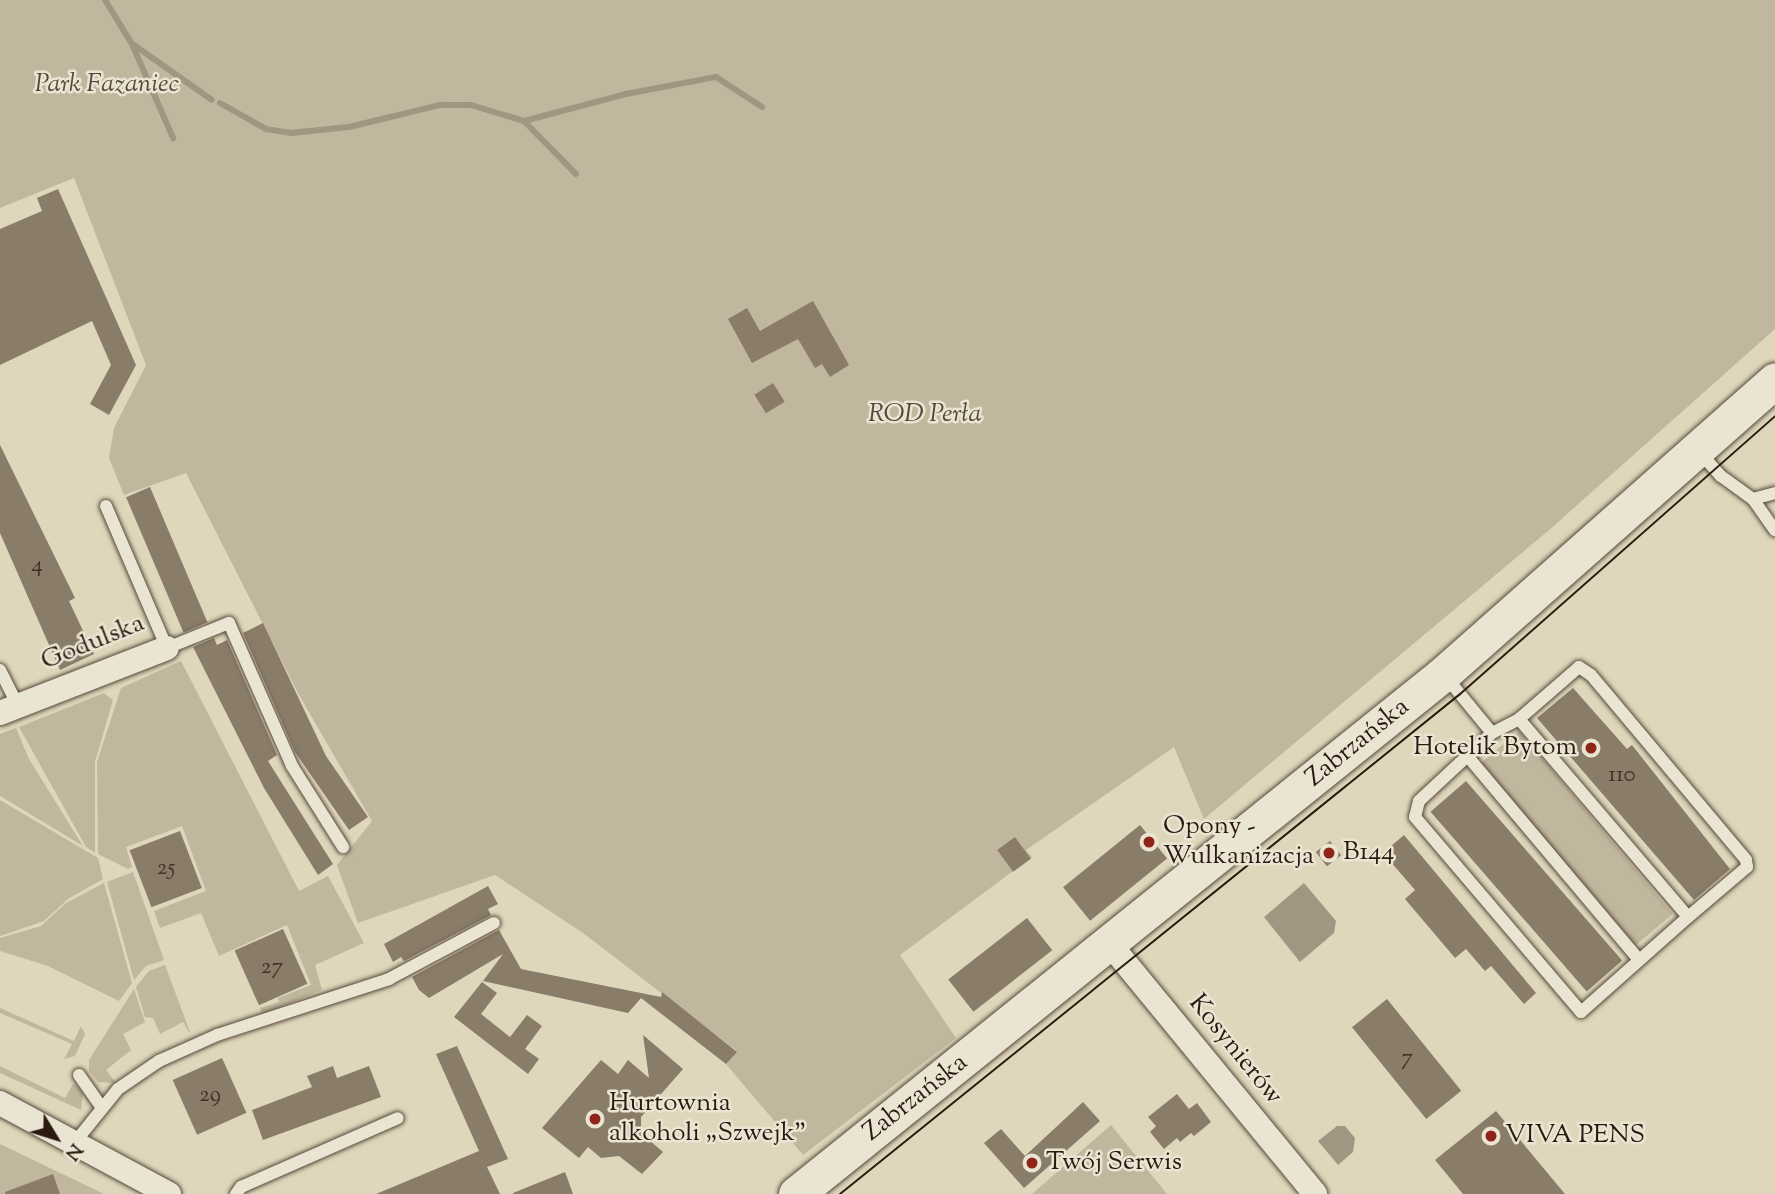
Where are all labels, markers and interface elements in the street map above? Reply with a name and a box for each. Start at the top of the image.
park label: Park Fazaniec [35,69,179,101]
park label: ROD Perła [868,399,982,431]
house number: 4 [31,552,43,580]
street label: Godulska [37,608,149,678]
street label: Zabrzańska [1300,692,1416,794]
place label: Hotelik Bytom [1413,732,1577,764]
marker: Hotelik Bytom [1583,740,1599,756]
house number: 110 [1608,762,1636,790]
place label: Opony - Wulkanizacja [1163,811,1314,872]
marker: Opony - Wulkanizacja [1141,834,1157,850]
place label: B144 [1343,837,1394,869]
marker: B144 [1321,845,1337,861]
house number: 25 [157,855,175,883]
house number: 27 [261,954,283,982]
street label: Kosynierów [1181,989,1289,1111]
house number: 7 [1401,1045,1413,1073]
street label: Zabrzańska [858,1048,974,1148]
house number: 29 [199,1082,221,1110]
place label: Hurtownia alkoholi „Szwejk” [609,1088,806,1150]
north arrow [21,1103,91,1173]
marker: Hurtownia alkoholi „Szwejk” [587,1111,603,1127]
place label: VIVA PENS [1505,1120,1645,1152]
marker: VIVA PENS [1483,1128,1499,1144]
text: N [58,1137,88,1166]
place label: Twój Serwis [1046,1147,1182,1179]
marker: Twój Serwis [1024,1155,1040,1171]

